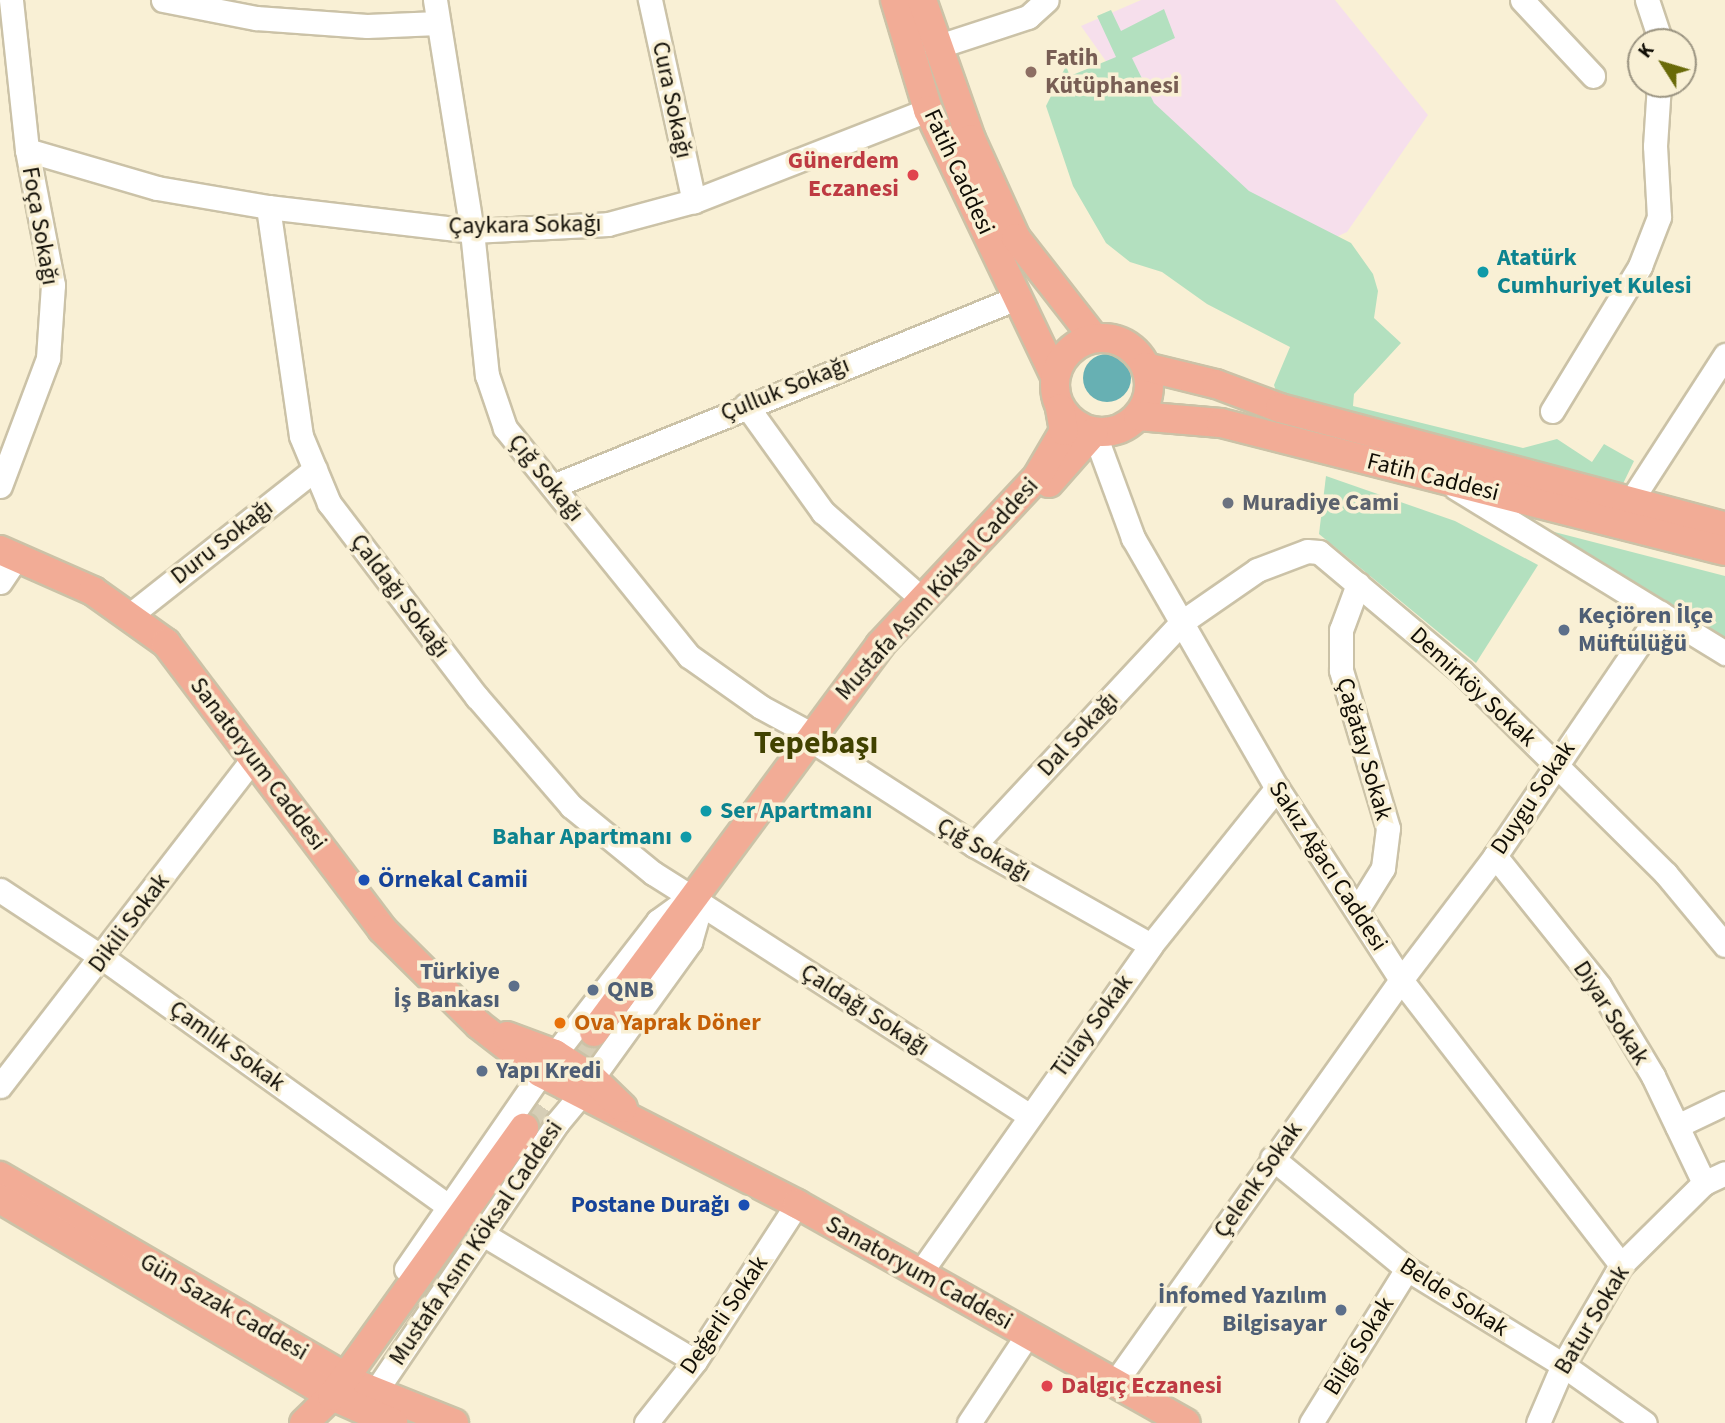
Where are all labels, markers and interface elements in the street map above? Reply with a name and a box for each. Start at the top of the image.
north arrow [1627,28,1697,98]
text: K [1632,38,1661,64]
street label: Cura Sokağı [646,39,698,161]
place label: Fatih Kütüphanesi [1045,44,1179,100]
marker: Fatih Kütüphanesi [1023,64,1039,80]
street label: Fatih Caddesi [917,105,1001,239]
place label: Günerdem Eczanesi [788,147,899,203]
street label: Foça Sokağı [15,165,65,287]
marker: Günerdem Eczanesi [905,167,921,183]
street label: Çaykara Sokağı [448,209,602,241]
place label: Atatürk Cumhuriyet Kulesi [1497,244,1692,300]
marker: Atatürk Cumhuriyet Kulesi [1475,264,1491,280]
street label: Çulluk Sokağı [717,350,853,428]
street label: Çığ Sokağı [502,428,590,528]
street label: Fatih Caddesi [1364,447,1502,507]
street label: Mustafa Asım Köksal Caddesi [829,472,1045,706]
place label: Muradiye Cami [1242,489,1399,517]
street label: Duru Sokağı [165,493,279,591]
marker: Muradiye Cami [1220,495,1236,511]
street label: Çaldağı Sokağı [344,528,456,664]
place label: Keçiören İlçe Müftülüğü [1578,602,1713,658]
street label: Demirköy Sokak [1404,621,1542,753]
marker: Keçiören İlçe Müftülüğü [1556,622,1572,638]
street label: Sanatoryum Caddesi [184,672,332,856]
street label: Çağatay Sokak [1330,675,1398,823]
street label: Dal Sokağı [1032,686,1124,782]
district label: Tepebaşı [754,724,878,762]
street label: Duygu Sokak [1485,736,1581,860]
street label: Sakız Ağacı Caddesi [1262,776,1394,956]
place label: Ser Apartmanı [720,797,872,825]
marker: Ser Apartmanı [698,803,714,819]
street label: Çığ Sokağı [932,812,1036,888]
place label: Bahar Apartmanı [492,823,672,851]
marker: Bahar Apartmanı [678,829,694,845]
place label: Örnekal Camii [378,866,528,894]
street label: Dikili Sokak [82,868,176,978]
marker: Örnekal Camii [356,872,372,888]
street label: Diyar Sokak [1567,956,1655,1070]
place label: Türkiye İş Bankası [394,958,500,1014]
street label: Çaldağı Sokağı [795,958,935,1062]
street label: Tülay Sokak [1045,969,1139,1083]
place label: QNB [607,976,654,1004]
marker: Türkiye İş Bankası [506,978,522,994]
marker: QNB [585,982,601,998]
street label: Çamlık Sokak [164,994,290,1098]
place label: Ova Yaprak Döner [574,1009,761,1037]
marker: Ova Yaprak Döner [552,1015,568,1031]
place label: Yapı Kredi [496,1057,601,1085]
marker: Yapı Kredi [474,1063,490,1079]
street label: Mustafa Asım Köksal Caddesi [383,1115,569,1371]
street label: Çelenk Sokak [1208,1116,1308,1244]
place label: Postane Durağı [571,1191,730,1219]
marker: Postane Durağı [736,1197,752,1213]
street label: Sanatoryum Caddesi [821,1210,1017,1336]
street label: Gün Sazak Caddesi [135,1247,313,1367]
street label: Değerli Sokak [674,1250,774,1380]
street label: Belde Sokak [1394,1251,1514,1343]
street label: Batur Sokak [1548,1260,1636,1380]
place label: İnfomed Yazılım Bilgisayar [1158,1282,1327,1338]
street label: Bilgi Sokak [1318,1292,1400,1400]
marker: İnfomed Yazılım Bilgisayar [1333,1302,1349,1318]
place label: Dalgıç Eczanesi [1061,1372,1222,1400]
marker: Dalgıç Eczanesi [1039,1378,1055,1394]

